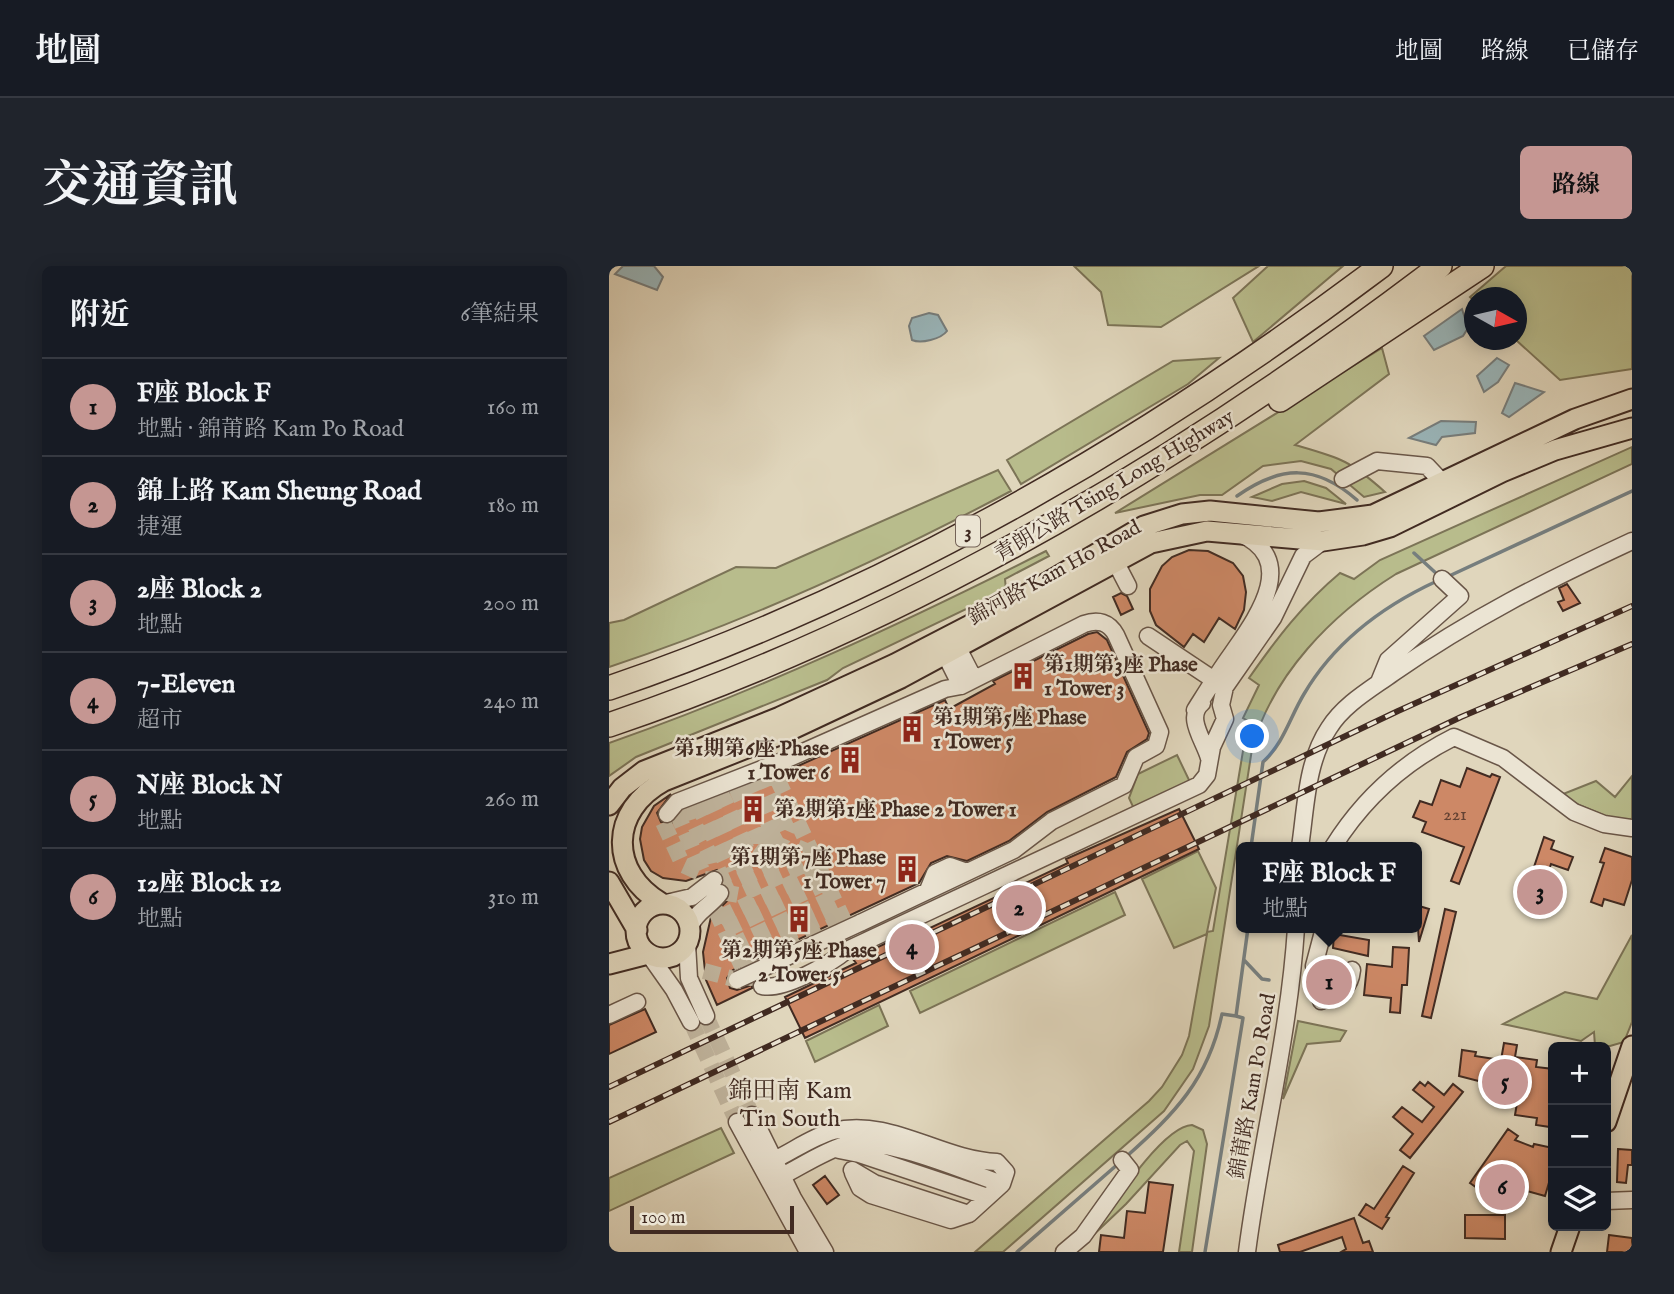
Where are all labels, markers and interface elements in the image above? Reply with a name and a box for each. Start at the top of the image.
text: 地圖 [35,31,101,73]
text: 地圖 [1395,36,1443,67]
text: 路線 [1481,36,1529,67]
text: 已儲存 [1567,36,1639,67]
button: 路線 [1520,146,1632,219]
text: 交通資訊 [42,157,238,219]
north arrow [1464,287,1527,350]
text: 附近 [70,297,130,335]
text: 6筆結果 [460,300,539,329]
text: F座 Block F [137,377,271,410]
text: 1 [89,393,97,422]
text: 160 m [487,393,539,422]
street label: 青朗公路 Tsing Long Highway [990,404,1240,569]
text: 地點 · 錦莆路 Kam Po Road [137,415,404,444]
text: 錦上路 Kam Sheung Road [137,475,421,508]
text: 2 [88,491,98,520]
text: 180 m [487,491,539,520]
text: 捷運 [137,513,183,542]
street label: 錦河路 Kam Ho Road [963,514,1147,632]
road number: 3 [956,515,980,546]
text: 2座 Block 2 [137,573,262,606]
text: 3 [89,589,97,618]
text: 200 m [483,589,539,618]
text: 地點 [137,611,183,640]
place label: 第1期第3座 Phase 1 Tower 3 [1044,652,1198,703]
building icon: 第1期第3座 Phase 1 Tower 3 [1008,661,1038,691]
text: 7-Eleven [137,668,235,701]
text: 4 [87,687,99,716]
text: 240 m [483,687,539,716]
place label: 第1期第5座 Phase 1 Tower 5 [933,705,1087,756]
text: 超市 [137,706,183,735]
building icon: 第1期第5座 Phase 1 Tower 5 [897,714,927,744]
your location [1235,719,1269,753]
place label: 第1期第6座 Phase 1 Tower 6 [674,736,830,787]
building icon: 第1期第6座 Phase 1 Tower 6 [835,745,865,775]
text: N座 Block N [137,769,283,802]
text: 5 [89,785,97,814]
text: 260 m [484,785,539,814]
building icon: 第2期第1座 Phase 2 Tower 1 [738,794,768,824]
place label: 第2期第1座 Phase 2 Tower 1 [774,797,1017,824]
house number: 221 [1443,804,1467,827]
text: 地點 [137,807,183,836]
popup [1236,842,1422,933]
place label: 第1期第7座 Phase 1 Tower 7 [730,845,886,896]
building icon: 第1期第7座 Phase 1 Tower 7 [892,854,922,884]
text: F座 Block F [1262,857,1396,890]
pin: 3 [1517,866,1563,918]
text: 12座 Block 12 [137,867,281,900]
pin: 2 [996,882,1042,934]
text: 6 [88,883,98,912]
text: 310 m [488,883,539,912]
text: 地點 [1262,895,1308,924]
building icon: 第2期第5座 Phase 2 Tower 5 [784,904,814,934]
text: 地點 [137,905,183,934]
pin: 4 [889,921,935,973]
place label: 第2期第5座 Phase 2 Tower 5 [721,938,877,989]
pin: 1 [1306,956,1352,1008]
street label: 錦莆路 Kam Po Road [1224,991,1283,1181]
map controls [1548,1042,1611,1231]
button: + [1548,1042,1611,1105]
pin: 5 [1482,1056,1528,1108]
district label: 錦田南 Kam Tin South [728,1076,852,1135]
button: − [1548,1105,1611,1168]
pin: 6 [1479,1161,1525,1213]
button: layers [1548,1168,1611,1231]
scale bar [630,1203,795,1235]
text: 100 m [641,1206,685,1230]

